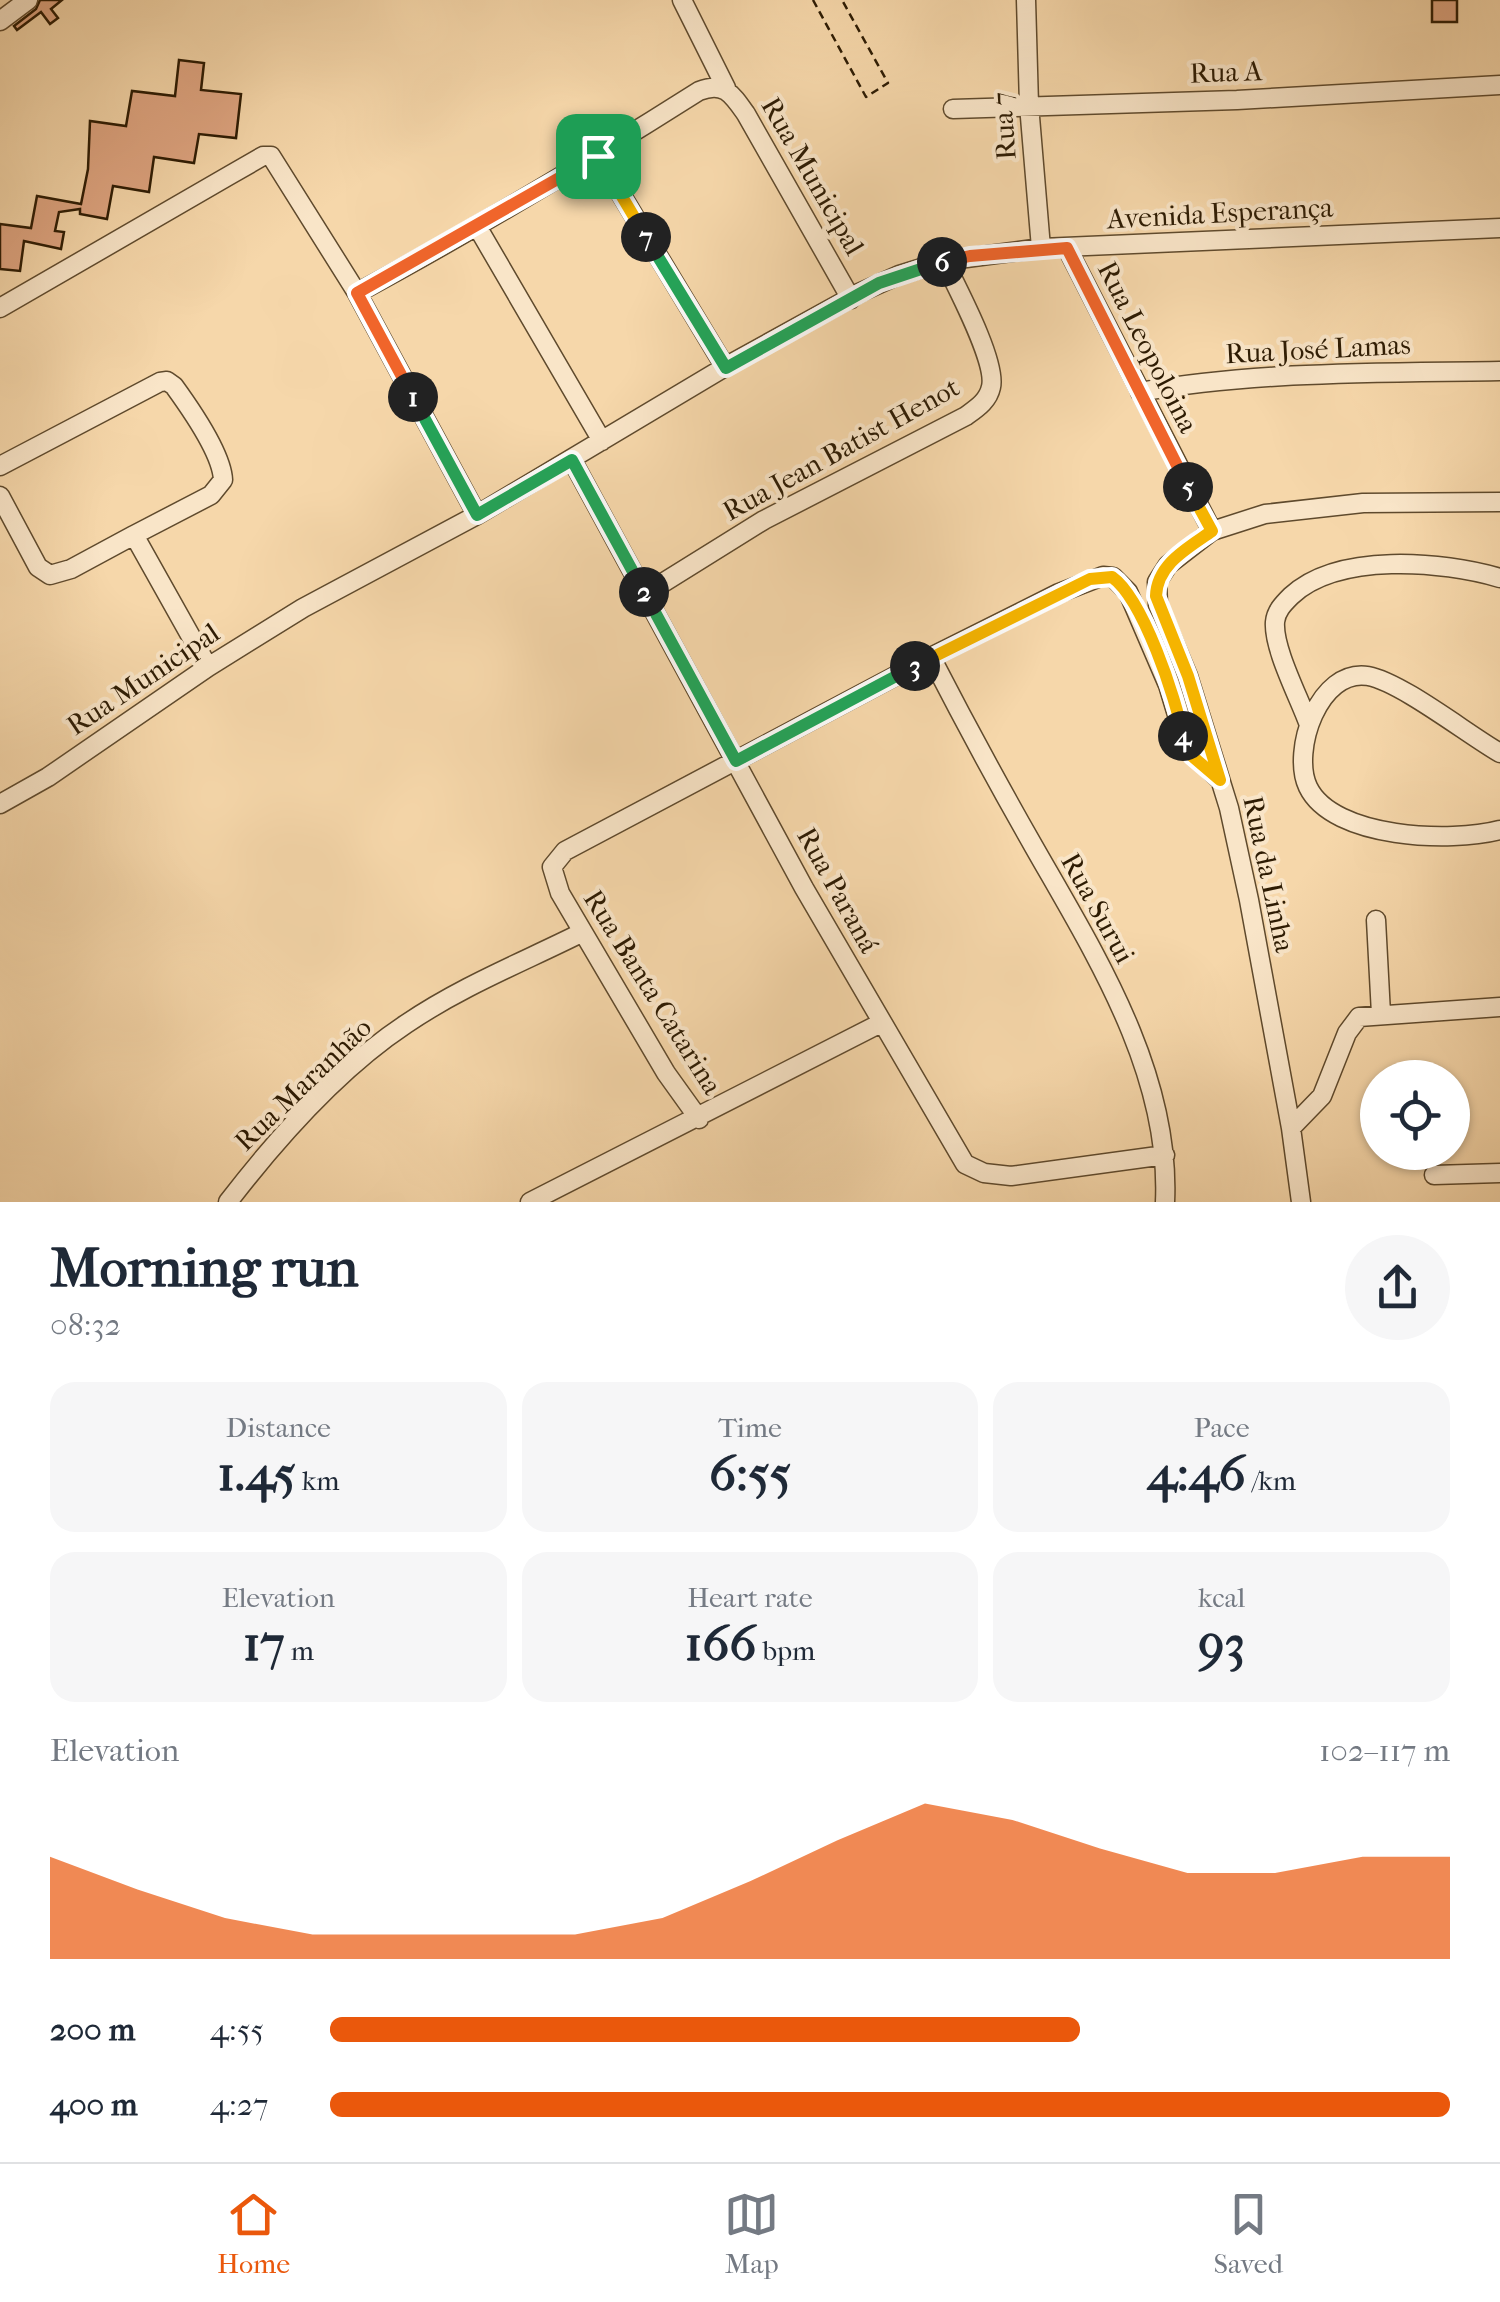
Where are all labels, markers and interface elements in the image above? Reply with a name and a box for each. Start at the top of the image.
street label: Rua A [1189,54,1264,90]
street label: Rua Municipal [755,91,872,261]
street label: Rua 7 [985,91,1023,161]
pin [556,114,641,199]
icon: arrive [571,129,626,184]
street label: Avenida Esperança [1105,191,1335,235]
pin: 7 [621,212,671,262]
text: 7 [639,220,653,253]
pin: 6 [917,237,967,287]
text: 6 [934,245,950,278]
street label: Rua Leopoloina [1091,256,1206,439]
street label: Rua José Lamas [1225,328,1411,370]
street label: Rua Jean Batist Henot [717,370,965,528]
pin: 1 [388,372,438,422]
text: 1 [408,380,418,413]
pin: 5 [1163,462,1213,512]
text: 5 [1182,470,1194,503]
pin: 2 [619,567,669,617]
text: 2 [637,575,651,608]
street label: Rua Municipal [61,616,226,742]
pin: 3 [890,641,940,691]
text: 3 [909,649,921,682]
pin: 4 [1158,711,1208,761]
text: 4 [1175,719,1191,752]
street label: Rua da Linha [1236,793,1302,956]
street label: Rua Paraná [790,822,886,959]
street label: Rua Surui [1054,847,1142,969]
street label: Rua Banta Catarina [577,884,730,1101]
street label: Rua Maranhão [228,1011,378,1157]
map controls [1360,1060,1470,1170]
button: locate [1360,1060,1470,1170]
button: share [1345,1235,1450,1340]
text: Morning run [50,1236,358,1300]
text: 08:32 [50,1306,121,1343]
text: Distance [226,1411,331,1444]
text: Time [718,1411,782,1444]
text: Pace [1194,1411,1250,1444]
text: 1.45 [217,1444,296,1503]
text: 6:55 [709,1444,791,1503]
text: 4:46 [1147,1444,1246,1503]
text: km [296,1464,339,1497]
text: /km [1246,1464,1296,1497]
text: Elevation [222,1581,335,1614]
text: Heart rate [687,1581,813,1614]
text: kcal [1198,1581,1245,1614]
text: 17 [243,1614,285,1673]
text: 166 [685,1614,756,1673]
text: 93 [1198,1614,1245,1673]
text: m [285,1634,314,1667]
text: bpm [756,1634,815,1667]
text: Elevation [50,1732,179,1769]
text: 102–117 m [1319,1732,1450,1769]
text: 200 m [50,2011,135,2048]
text: 4:55 [210,2011,264,2048]
text: 400 m [50,2086,138,2123]
text: 4:27 [210,2086,269,2123]
tab: Home [217,2187,290,2280]
tab: Map [724,2187,779,2280]
tab: Saved [1213,2187,1283,2280]

